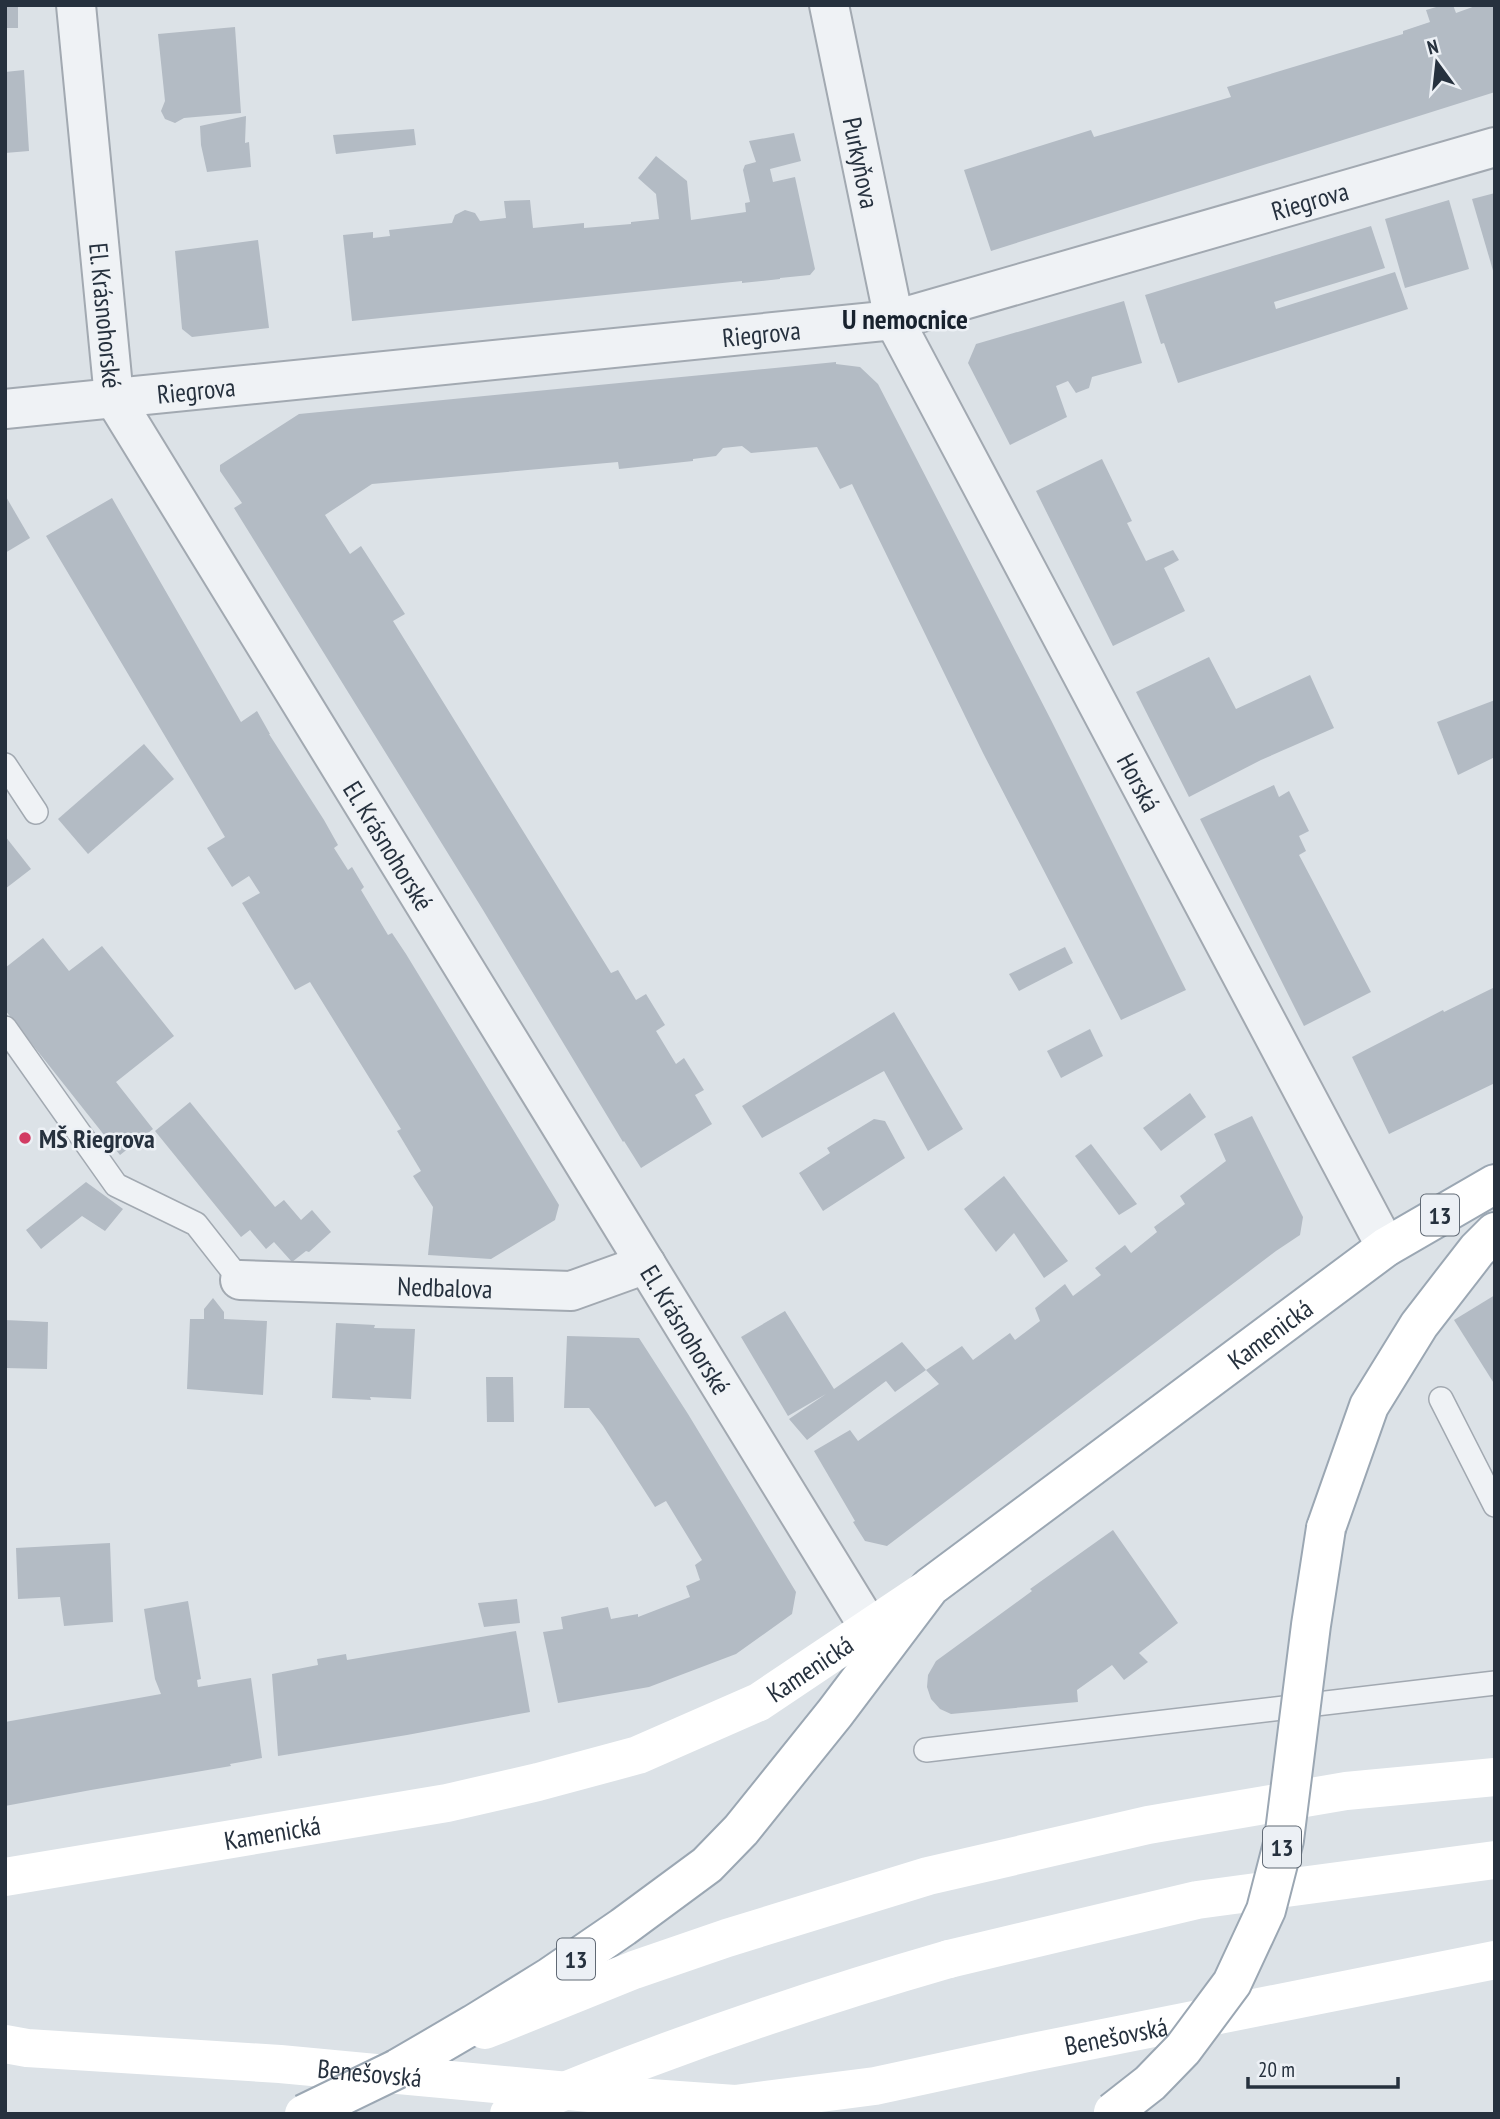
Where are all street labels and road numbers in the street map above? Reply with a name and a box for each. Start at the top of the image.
street label: Purkyňova [836,114,887,211]
street label: Riegrova [1267,174,1352,227]
street label: El. Krásnohorské [83,241,129,390]
street label: Riegrova [721,313,802,354]
street label: Riegrova [155,370,237,410]
street label: Horská [1110,747,1168,817]
street label: El. Krásnohorské [337,775,441,916]
road number: 13 [1421,1195,1459,1236]
street label: El. Krásnohorské [634,1259,738,1400]
street label: Nedbalova [397,1269,493,1305]
street label: Kamenická [1221,1291,1319,1376]
street label: Kamenická [760,1627,859,1709]
street label: Kamenická [222,1808,323,1857]
road number: 13 [1263,1826,1301,1868]
road number: 13 [557,1938,595,1980]
street label: Benešovská [1062,2009,1170,2062]
street label: Benešovská [316,2051,423,2094]

